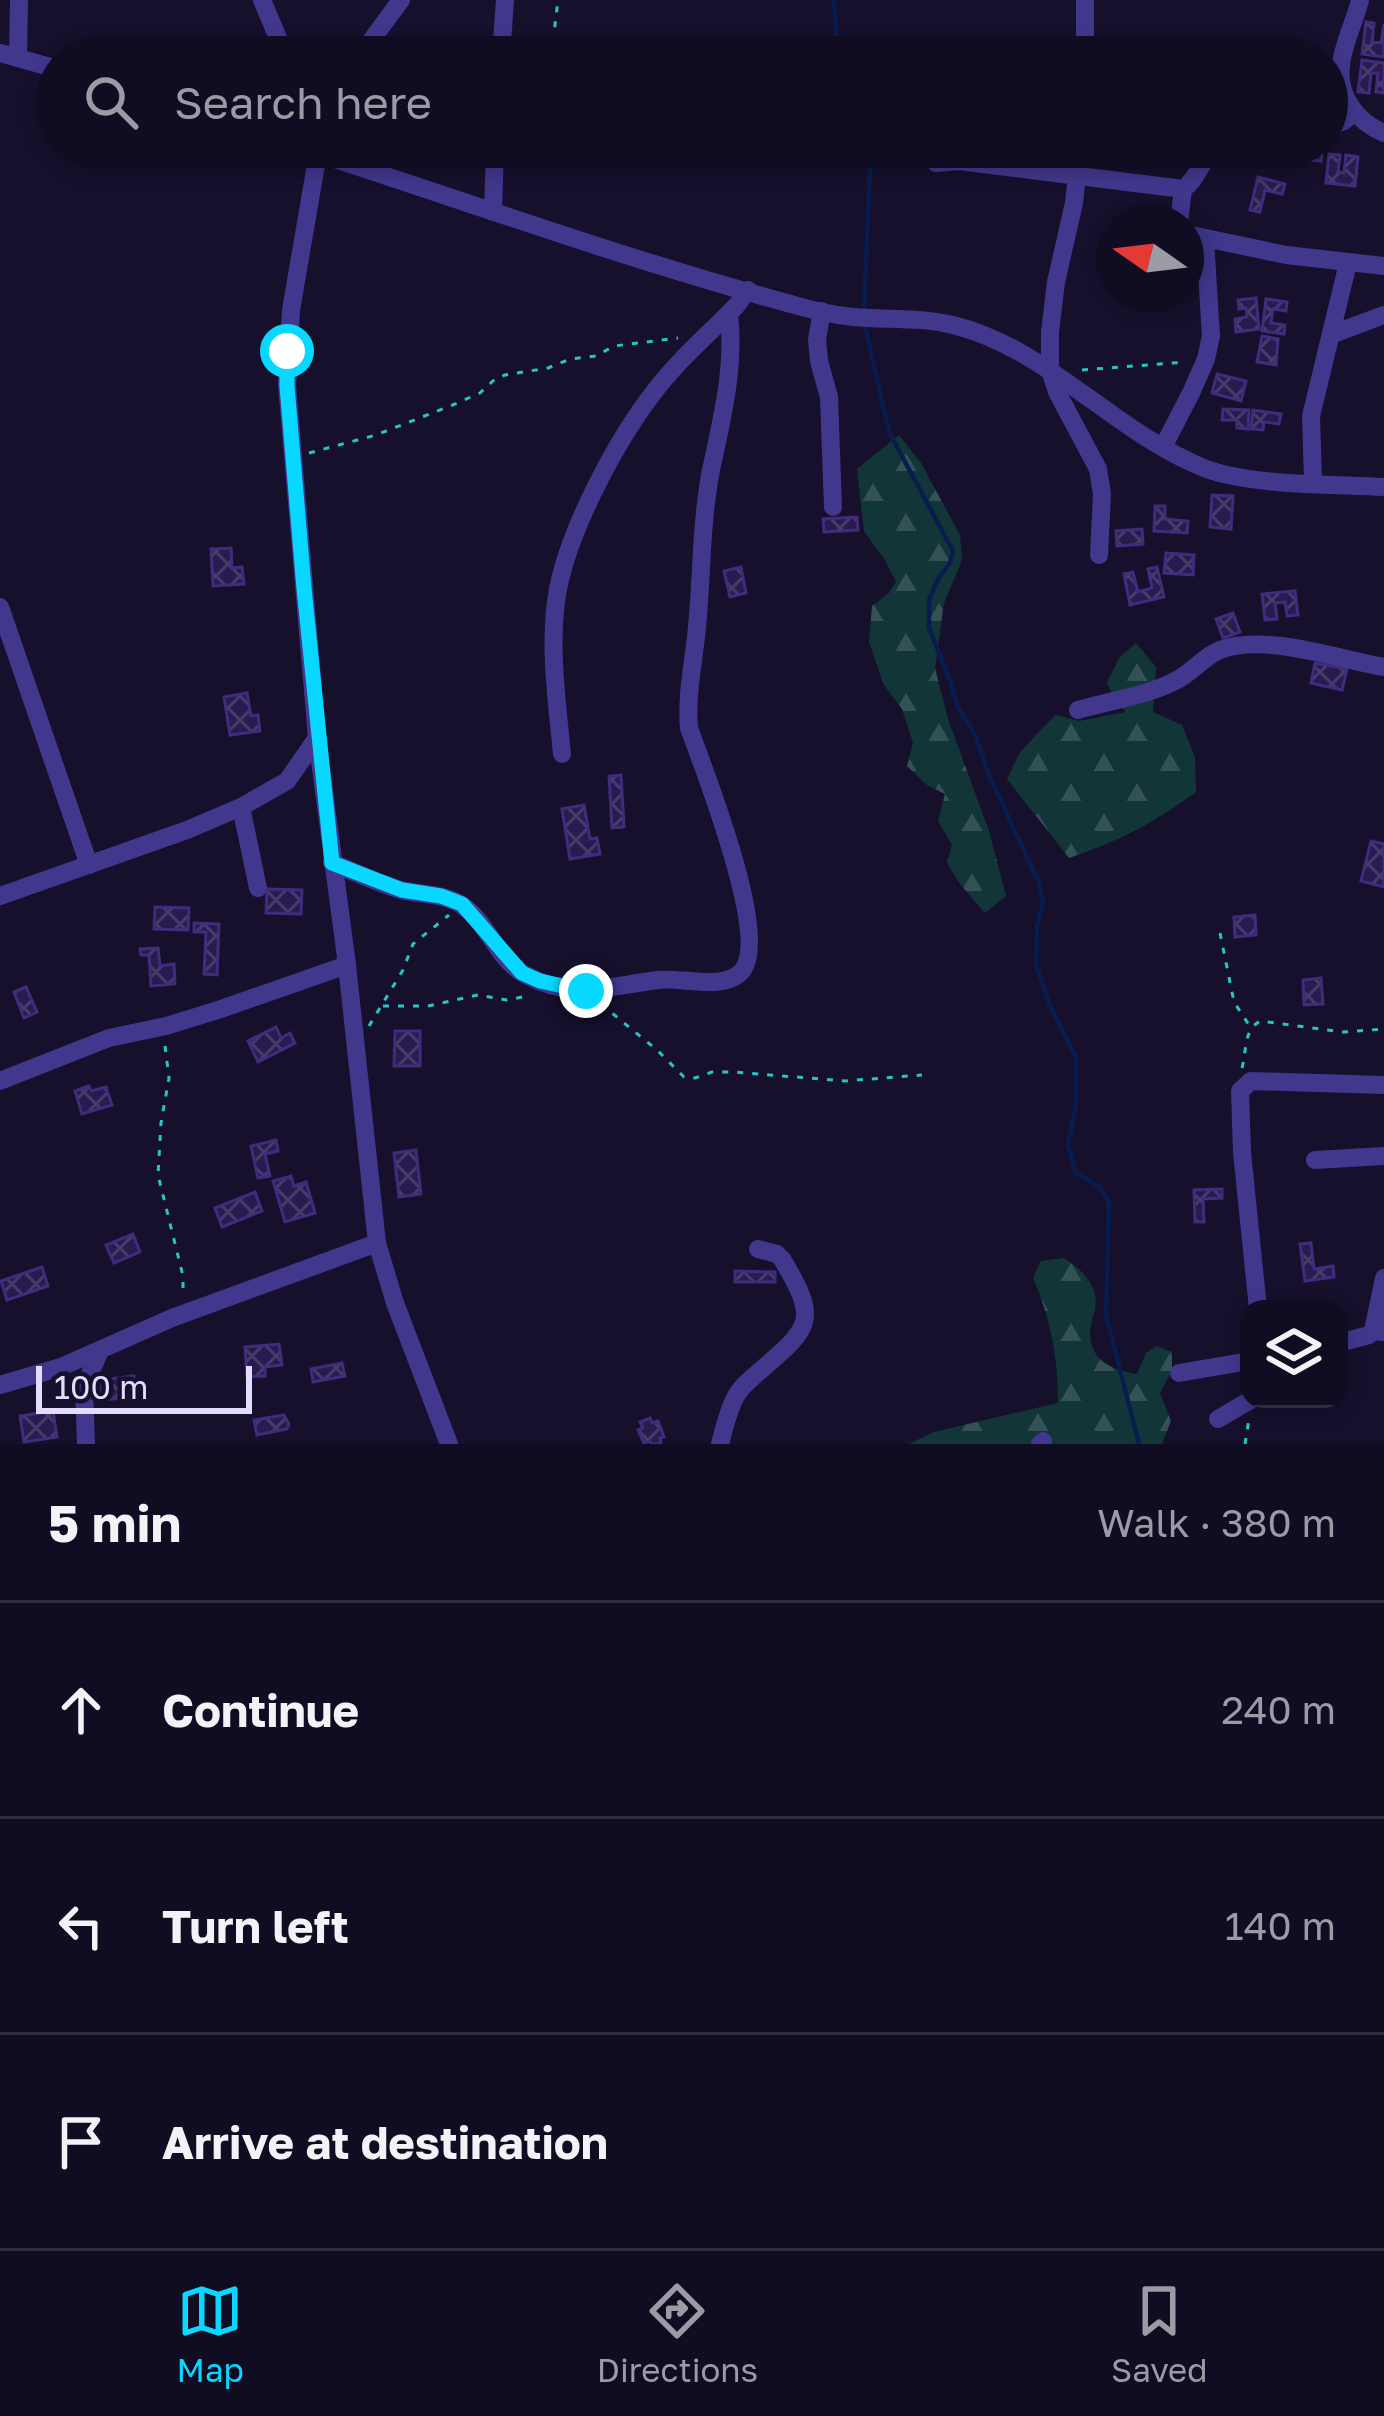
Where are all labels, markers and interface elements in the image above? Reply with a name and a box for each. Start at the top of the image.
search box [36,36,1348,168]
icon: search [78,69,144,135]
text: Search here [174,75,432,129]
north arrow [1096,204,1204,312]
route start [260,324,314,378]
route end [559,964,613,1018]
map controls [1240,1300,1348,1408]
button: layers [1240,1300,1348,1408]
scale bar [36,1360,252,1413]
text: 100 m [54,1367,148,1406]
text: 5 min [48,1492,181,1553]
text: Walk · 380 m [1097,1499,1336,1546]
icon: ahead [48,1677,114,1743]
text: Continue [162,1683,359,1737]
text: 240 m [1221,1686,1336,1733]
icon: left [48,1893,114,1959]
text: Turn left [162,1899,349,1953]
text: 140 m [1225,1902,1336,1949]
icon: arrive [48,2109,114,2175]
text: Arrive at destination [162,2115,608,2169]
tab: Map [177,2278,244,2389]
tab: Directions [597,2278,758,2389]
tab: Saved [1111,2278,1207,2389]

